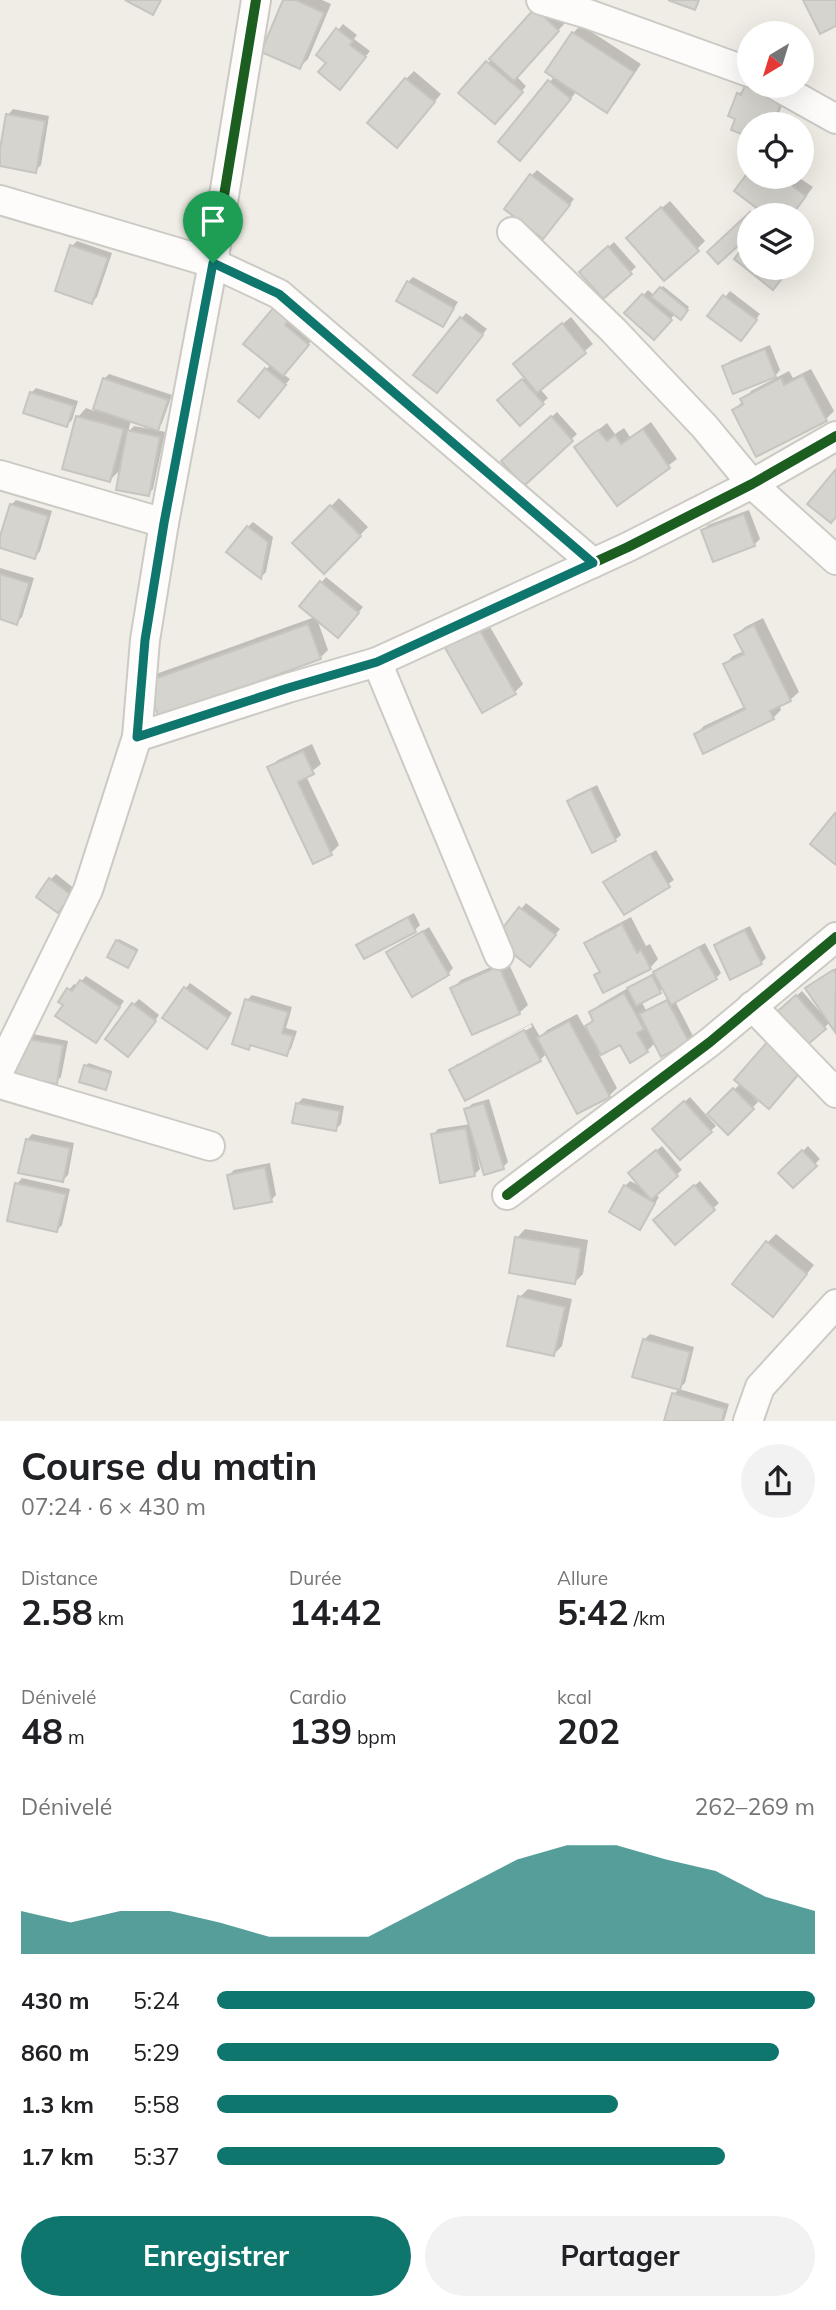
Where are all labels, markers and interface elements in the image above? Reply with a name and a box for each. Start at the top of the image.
north arrow [737,21,814,98]
map controls [737,21,814,280]
button: locate [737,112,814,189]
pin [183,191,243,263]
icon: arrive [194,202,232,240]
button: layers [737,203,814,280]
text: Course du matin [21,1442,317,1490]
button: share [741,1444,815,1518]
text: 07:24 · 6 × 430 m [21,1492,206,1521]
text: Distance [21,1566,98,1590]
text: Durée [289,1566,342,1590]
text: Allure [557,1566,608,1590]
text: 2.58 [21,1590,93,1634]
text: 14:42 [289,1590,382,1634]
text: 5:42 [557,1590,629,1634]
text: km [93,1606,124,1630]
text: /km [629,1606,666,1630]
text: Dénivelé [21,1685,96,1709]
text: Cardio [289,1685,347,1709]
text: kcal [557,1685,592,1709]
text: 48 [21,1709,63,1753]
text: 139 [289,1709,352,1753]
text: 202 [557,1709,620,1753]
text: m [63,1725,85,1749]
text: bpm [352,1725,396,1749]
text: Dénivelé [21,1792,112,1821]
text: 262–269 m [694,1792,815,1821]
text: 430 m [21,1986,89,2015]
text: 5:24 [133,1986,180,2015]
text: 860 m [21,2038,89,2067]
text: 5:29 [133,2038,180,2067]
text: 1.3 km [21,2090,94,2119]
text: 5:58 [133,2090,180,2119]
text: 1.7 km [21,2142,94,2171]
text: 5:37 [133,2142,180,2171]
button: Enregistrer [21,2216,411,2296]
button: Partager [425,2216,815,2296]

